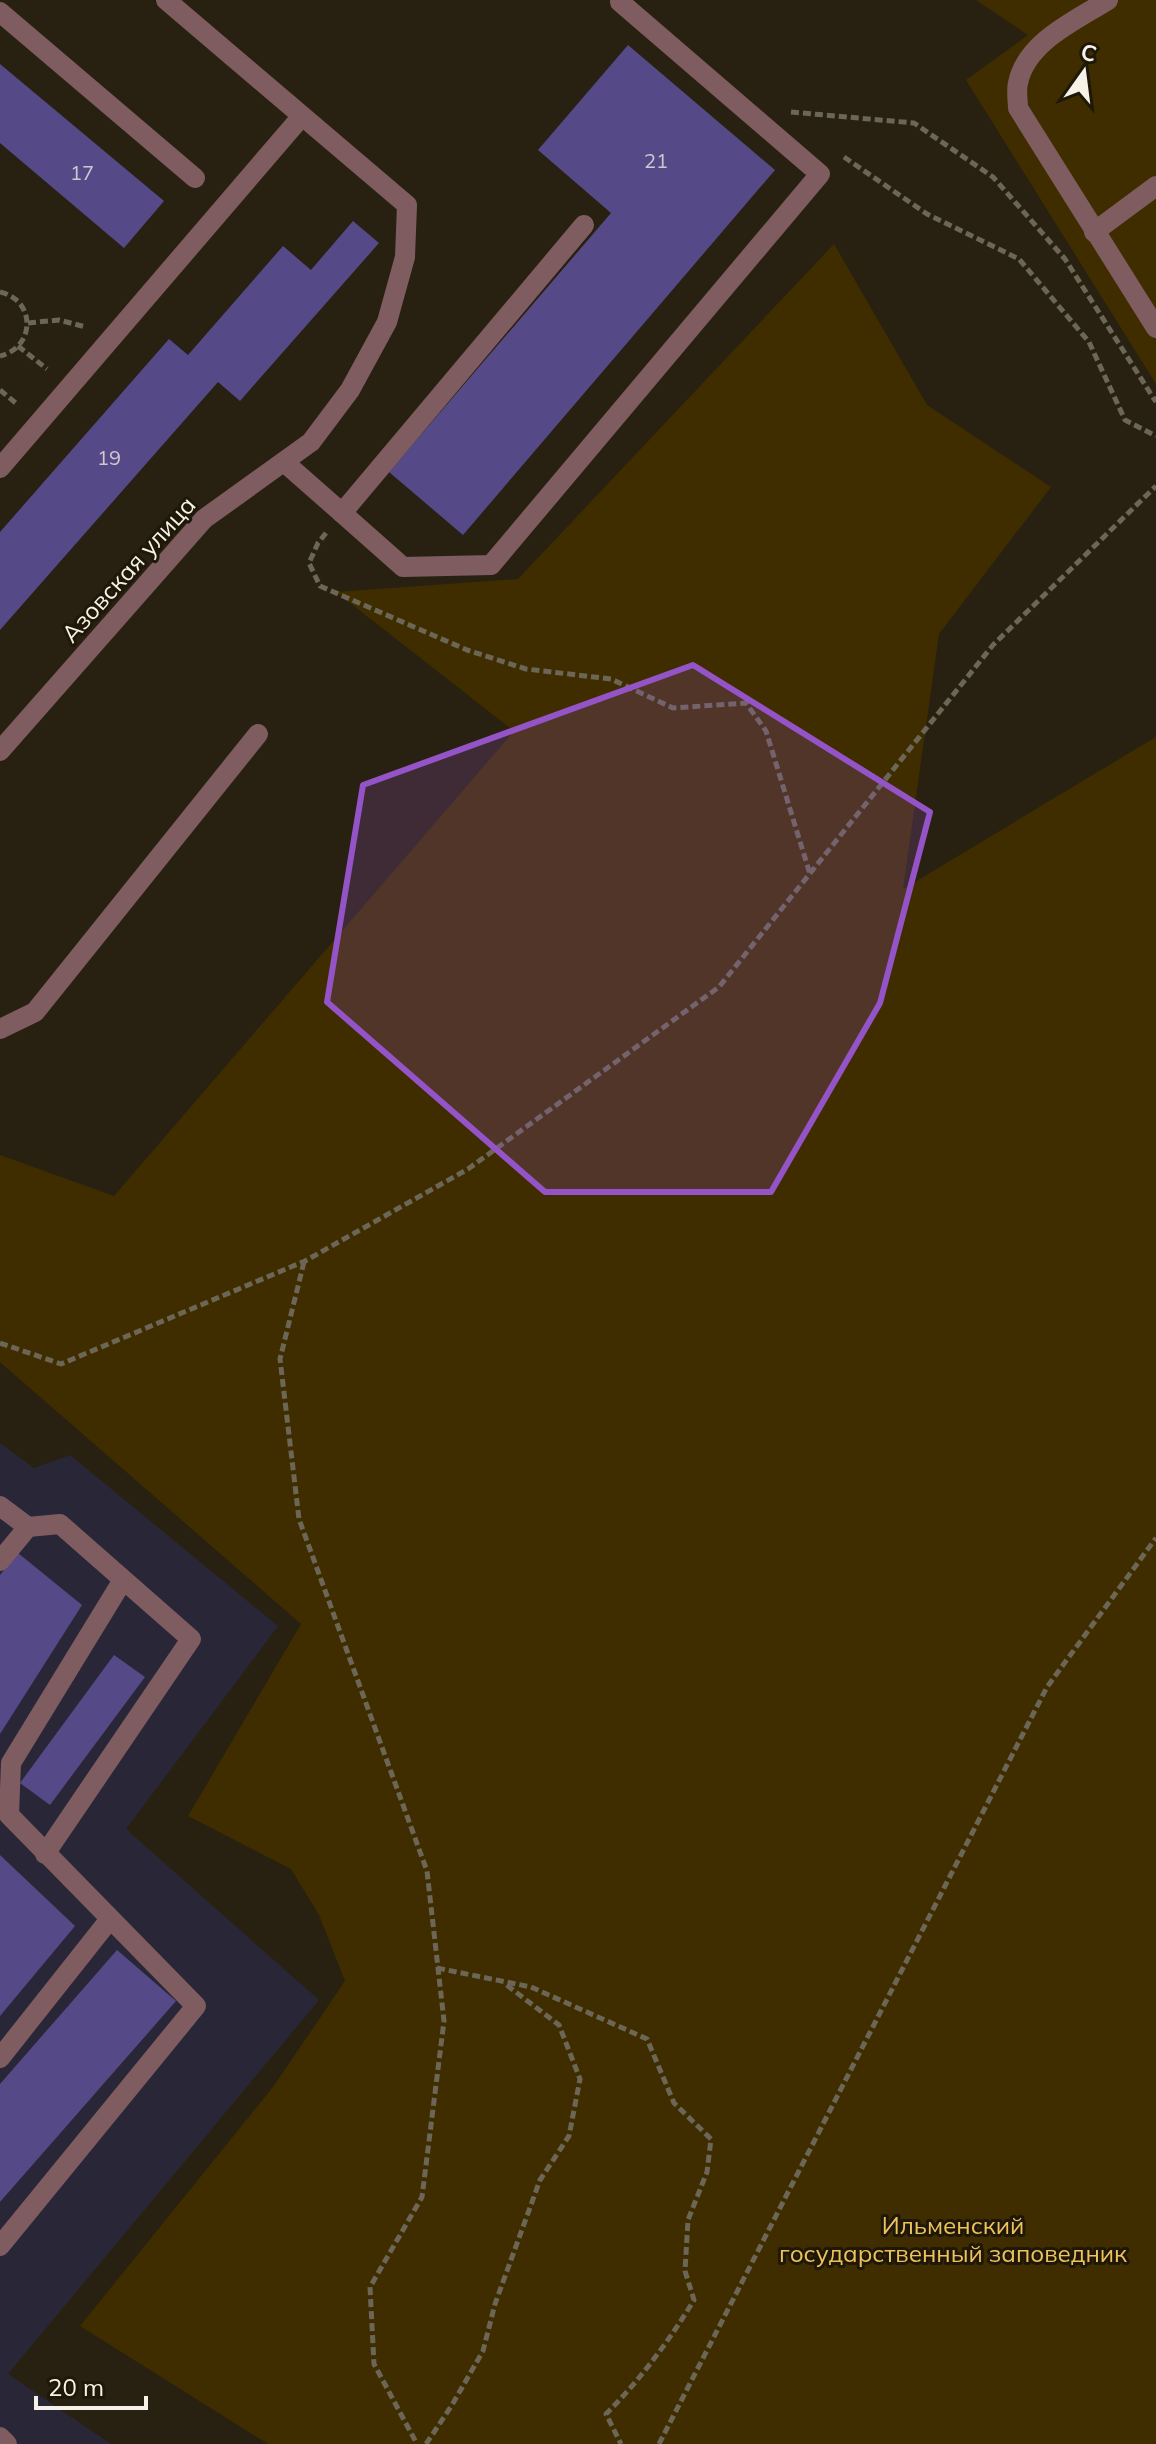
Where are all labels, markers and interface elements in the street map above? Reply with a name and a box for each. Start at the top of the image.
north arrow [1044,32,1124,112]
text: С [1078,37,1100,68]
house number: 21 [644,148,668,173]
house number: 17 [70,160,94,185]
house number: 19 [97,445,121,470]
street label: Азовская улица [55,490,201,648]
park label: Ильменский государственный заповедник [779,2210,1127,2268]
scale bar [36,2360,146,2410]
text: 20 m [48,2372,104,2402]

